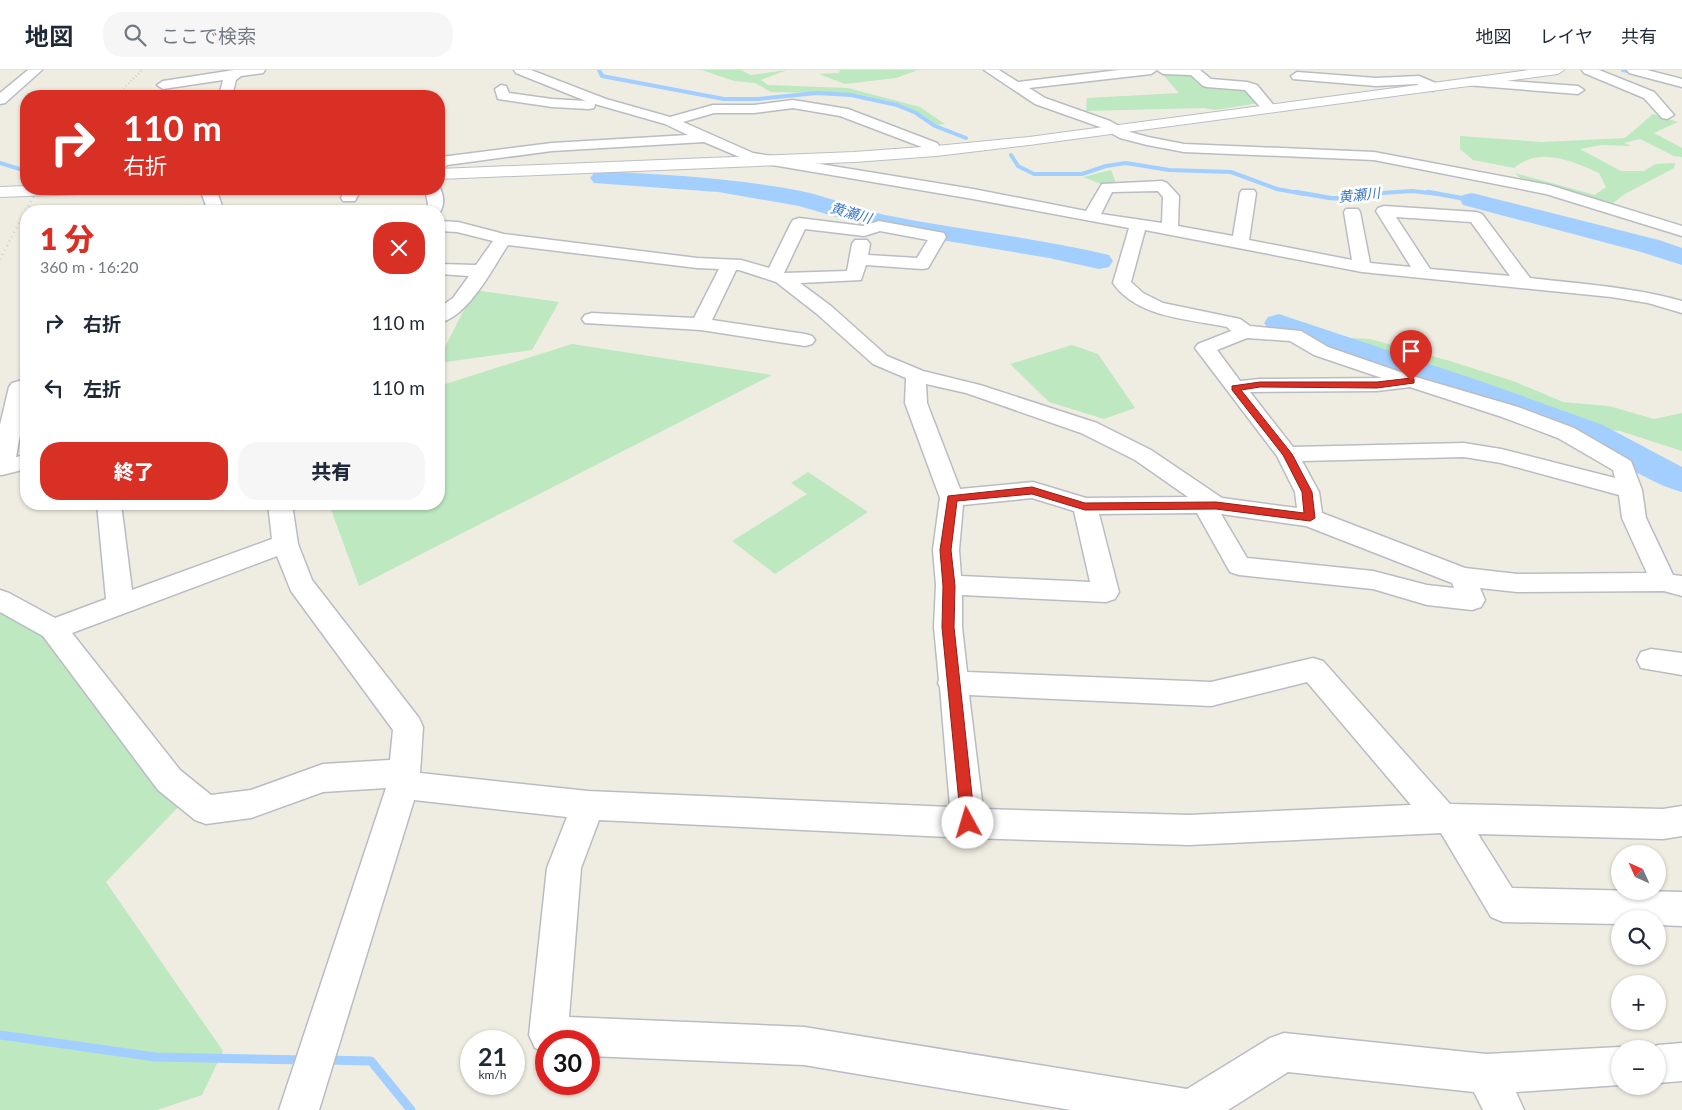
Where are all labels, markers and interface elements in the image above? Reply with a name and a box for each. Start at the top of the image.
search box [103,12,453,57]
text: 地図 [25,21,73,50]
icon: search [121,21,149,49]
text: ここで検索 [161,24,256,47]
text: 地図 [1476,25,1512,47]
text: レイヤ [1540,25,1593,47]
text: 共有 [1621,25,1657,47]
text: 110 m [123,106,222,148]
icon: right [40,110,105,175]
text: 右折 [123,152,167,179]
water label: 黄瀬川 [1337,184,1383,205]
water label: 黄瀬川 [829,199,876,227]
text: 1 分 [40,220,94,256]
button: close [373,222,425,274]
text: 360 m · 16:20 [40,257,139,276]
icon: right [40,309,68,337]
text: 110 m [371,311,425,334]
text: 右折 [83,312,121,335]
pin [1390,330,1432,381]
icon: arrive [1397,337,1425,365]
icon: left [40,374,68,402]
text: 110 m [371,376,425,399]
text: 左折 [83,377,121,400]
button: 終了 [40,442,228,500]
button: 共有 [238,442,425,500]
position arrow [941,796,993,848]
north arrow [1611,845,1666,900]
map controls [1611,845,1666,1095]
button: search [1611,910,1666,965]
button: + [1611,975,1666,1030]
speed limit sign: 30 [535,1030,600,1095]
button: − [1611,1040,1666,1095]
text: 21 [478,1041,507,1071]
text: km/h [478,1067,507,1082]

